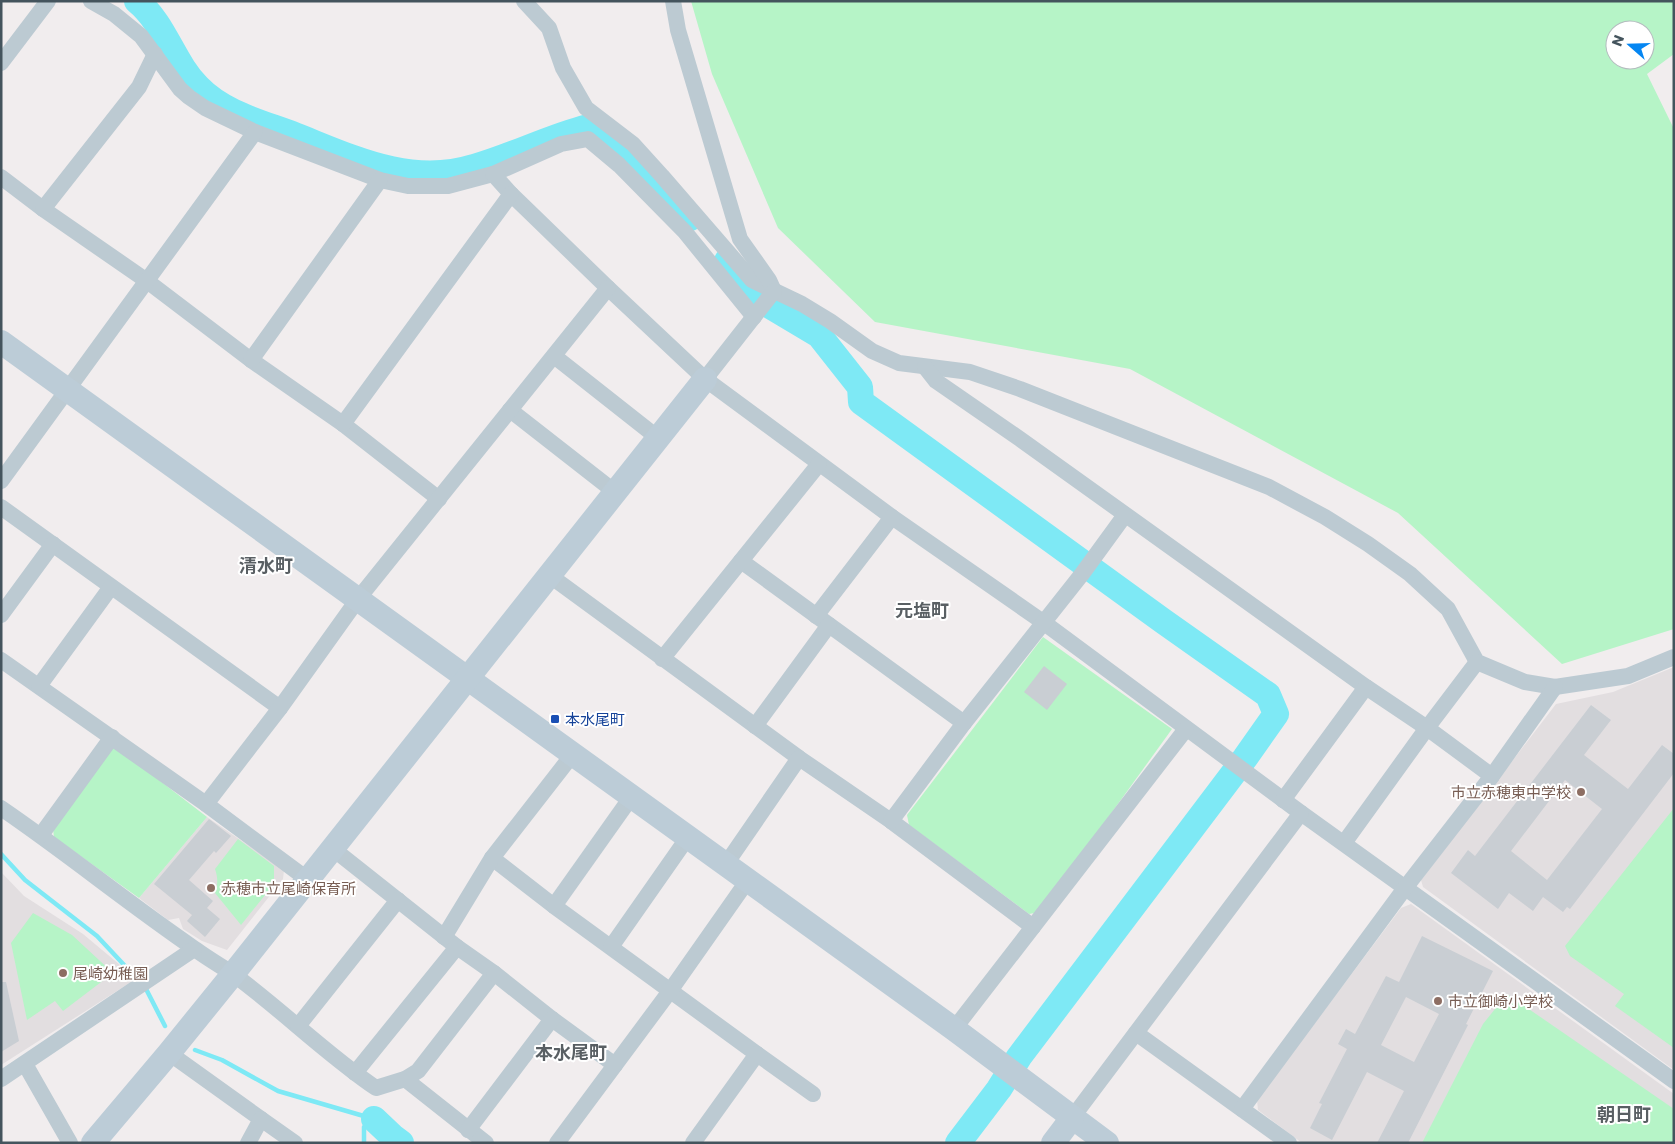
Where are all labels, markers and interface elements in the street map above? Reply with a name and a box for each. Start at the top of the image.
north arrow [1605,20,1655,70]
text: N [1607,32,1629,49]
district label: 清水町 [239,553,293,578]
district label: 元塩町 [895,598,949,623]
place label: 本水尾町 [565,709,625,730]
marker: 本水尾町 [549,713,561,725]
place label: 市立赤穂東中学校 [1451,782,1571,803]
marker: 市立赤穂東中学校 [1575,786,1587,798]
place label: 赤穂市立尾崎保育所 [221,878,356,899]
marker: 赤穂市立尾崎保育所 [205,882,217,894]
place label: 尾崎幼稚園 [73,963,148,984]
marker: 尾崎幼稚園 [57,967,69,979]
place label: 市立御崎小学校 [1448,991,1553,1012]
marker: 市立御崎小学校 [1432,995,1444,1007]
district label: 本水尾町 [535,1040,607,1065]
district label: 朝日町 [1597,1102,1651,1127]

